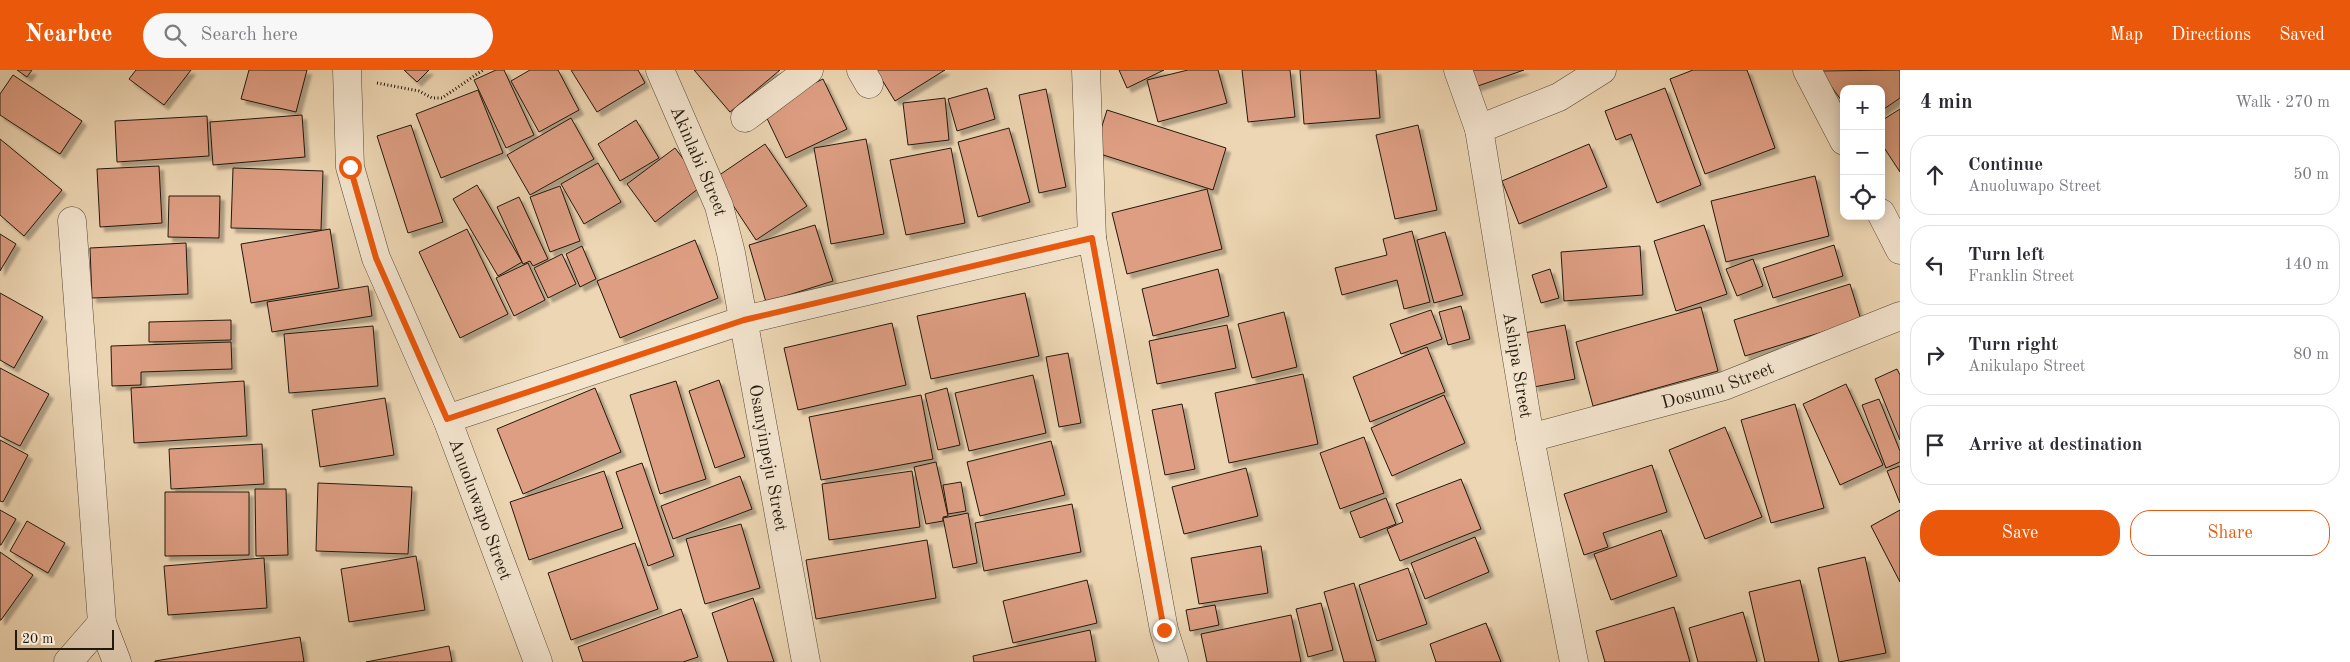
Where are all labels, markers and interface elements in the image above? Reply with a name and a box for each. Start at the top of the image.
search box [143,13,493,58]
icon: search [161,21,189,49]
text: Nearbee [25,23,113,47]
text: Search here [201,26,298,45]
text: Map [2110,26,2143,44]
text: Directions [2171,26,2251,44]
text: Saved [2279,26,2325,44]
map controls [1840,85,1885,220]
button: + [1840,85,1885,130]
text: 4 min [1920,92,1973,113]
text: Walk · 270 m [2235,95,2330,111]
street label: Akinlabi Street [667,103,729,218]
button: − [1840,130,1885,175]
route start [339,156,362,179]
text: Continue [1968,156,2043,175]
icon: ahead [1921,161,1949,189]
text: 50 m [2293,167,2329,183]
button: locate [1840,175,1885,220]
text: Anuoluwapo Street [1968,179,2101,195]
text: Turn left [1968,246,2045,265]
icon: left [1921,251,1949,279]
text: 140 m [2284,257,2329,273]
text: Franklin Street [1968,269,2074,285]
street label: Ashipa Street [1499,311,1535,420]
text: Turn right [1968,336,2058,355]
icon: right [1921,341,1949,369]
text: 80 m [2293,347,2329,363]
street label: Dosumu Street [1660,359,1777,412]
text: Anikulapo Street [1968,359,2085,375]
street label: Osanyinpeju Street [745,383,790,533]
icon: arrive [1921,431,1949,459]
street label: Anuoluwapo Street [445,436,515,583]
text: Arrive at destination [1968,436,2142,455]
button: Save [1920,510,2120,556]
button: Share [2130,510,2330,556]
route end [1153,619,1176,642]
scale bar [15,627,114,650]
text: 20 m [22,632,53,646]

